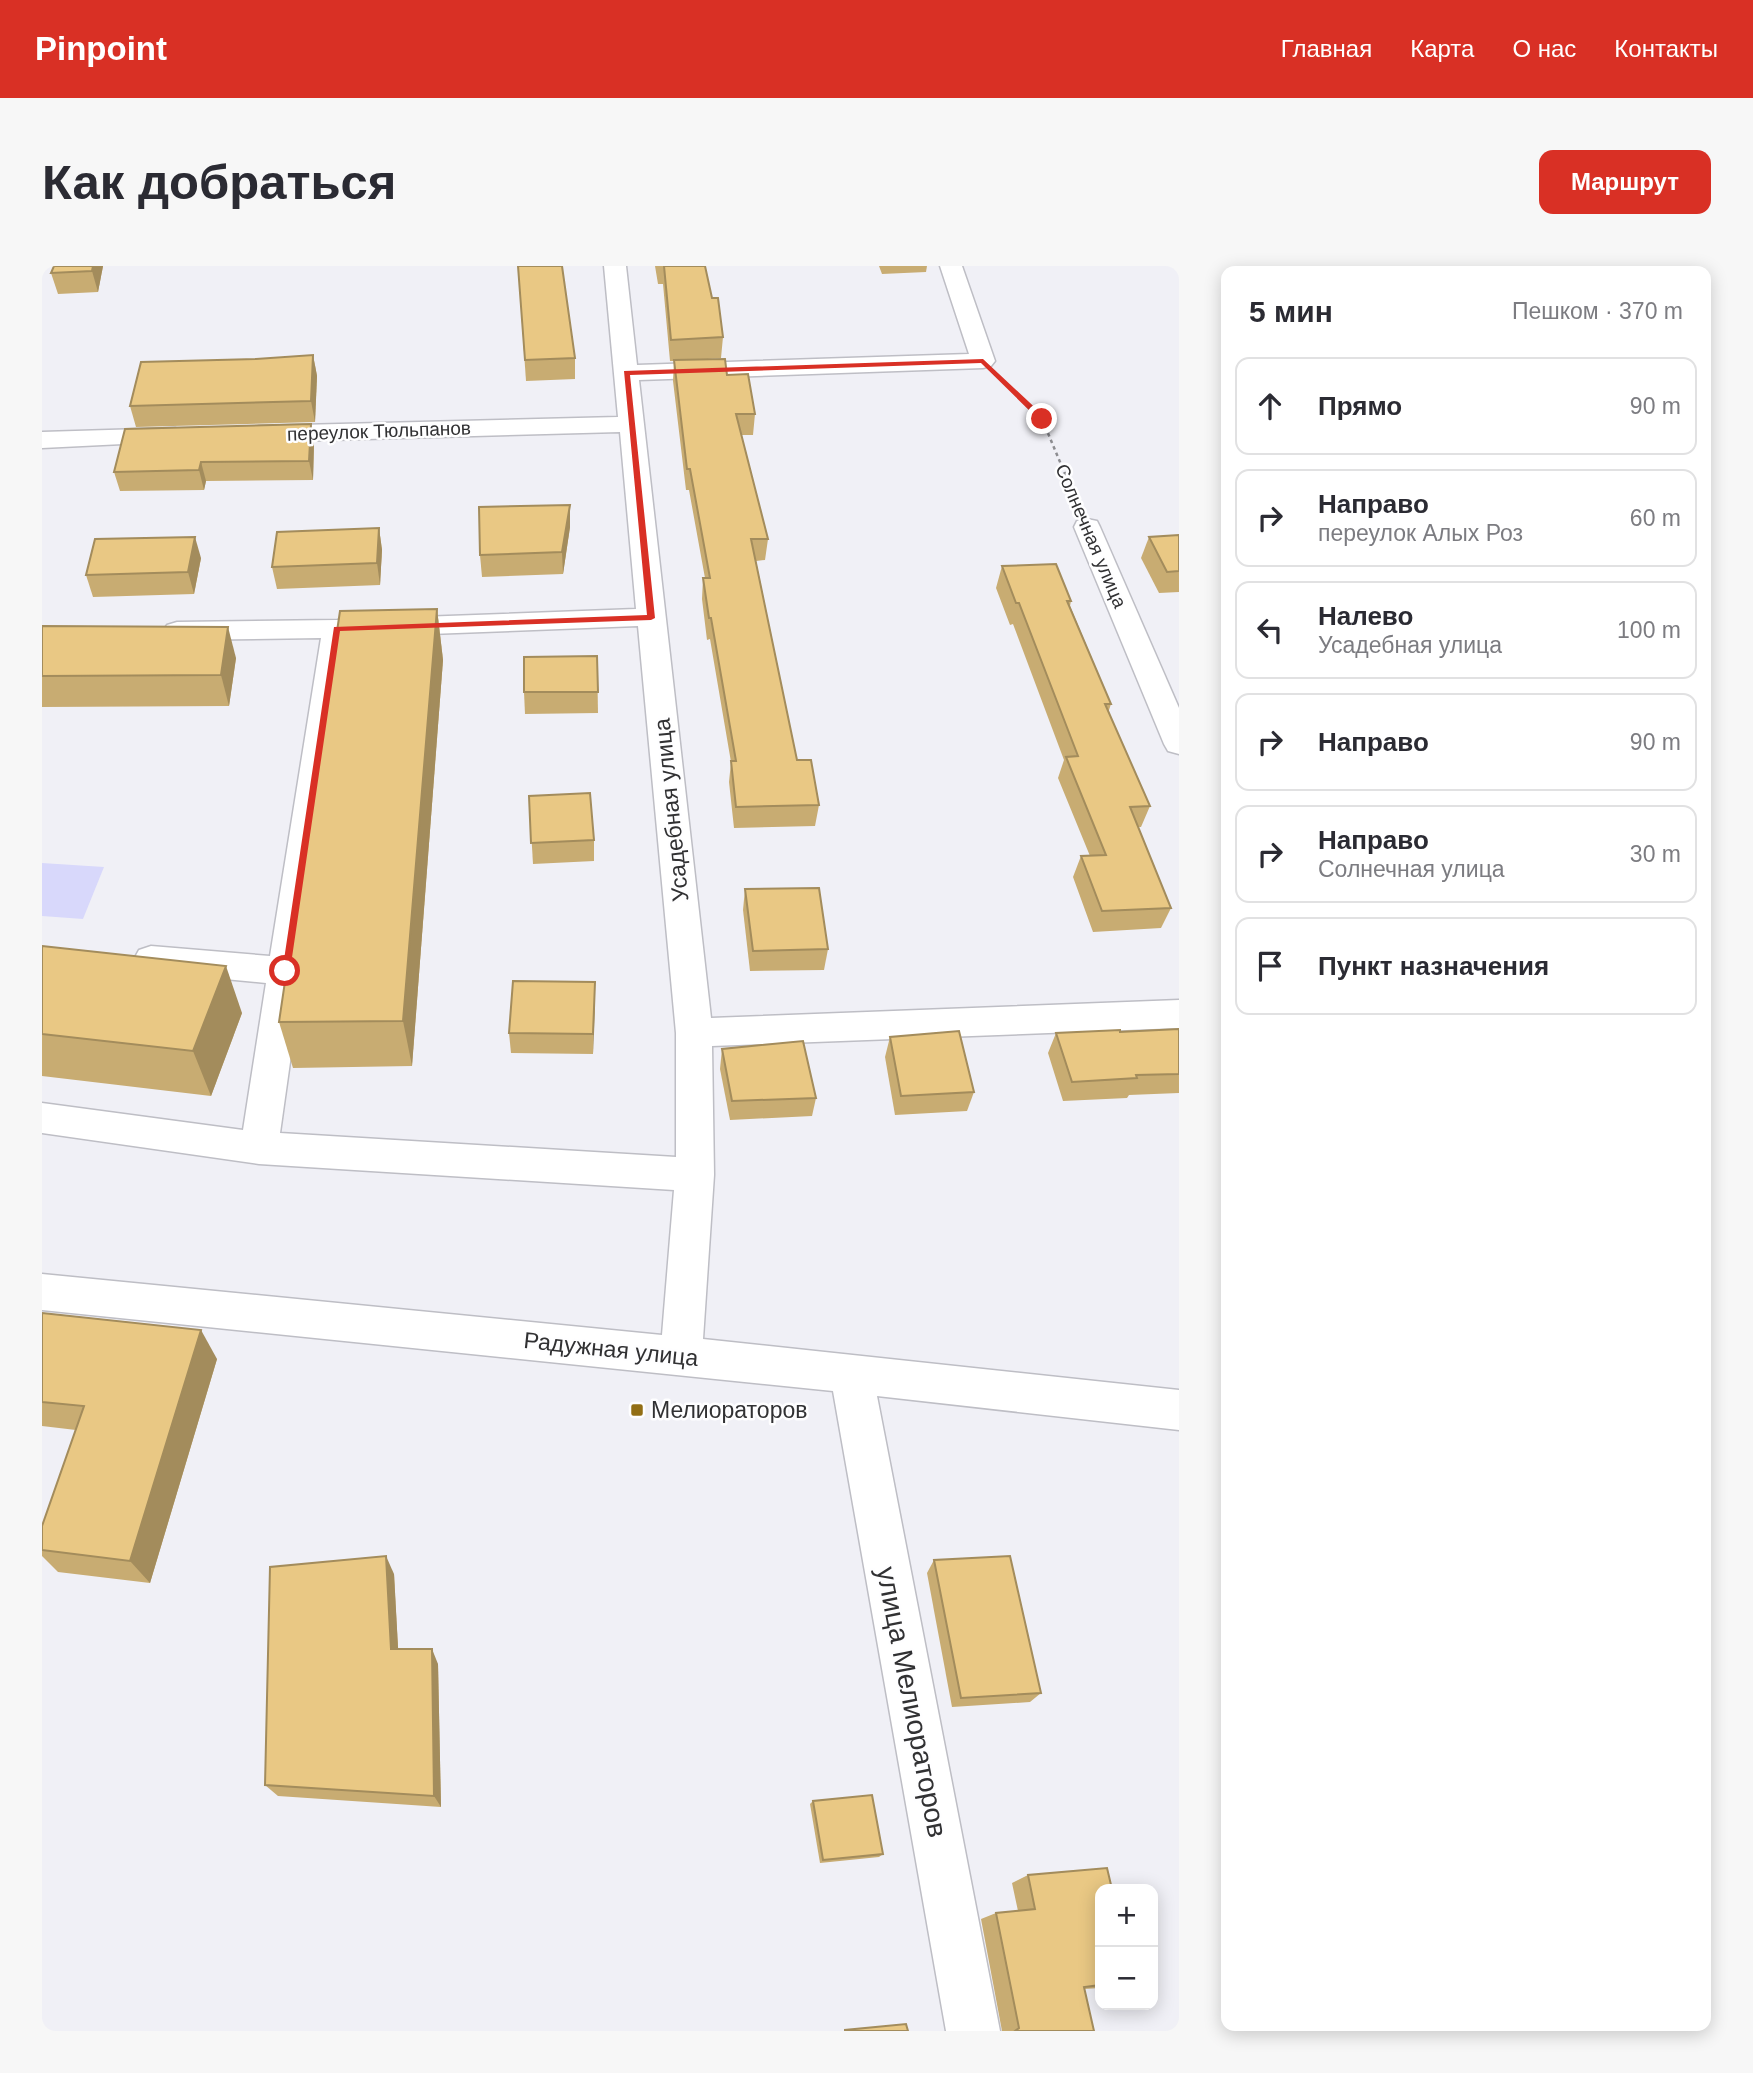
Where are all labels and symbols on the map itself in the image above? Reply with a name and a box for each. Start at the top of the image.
route end [1026,403,1057,434]
street label: переулок Тюльпанов [287,417,471,445]
street label: Солнечная улица [1051,461,1131,611]
street label: Усадебная улица [648,717,694,903]
route start [269,955,300,986]
street label: Радужная улица [522,1327,700,1371]
place label: Мелиораторов [651,1397,807,1423]
marker: Мелиораторов [629,1402,645,1418]
street label: улица Мелиораторов [871,1564,953,1840]

